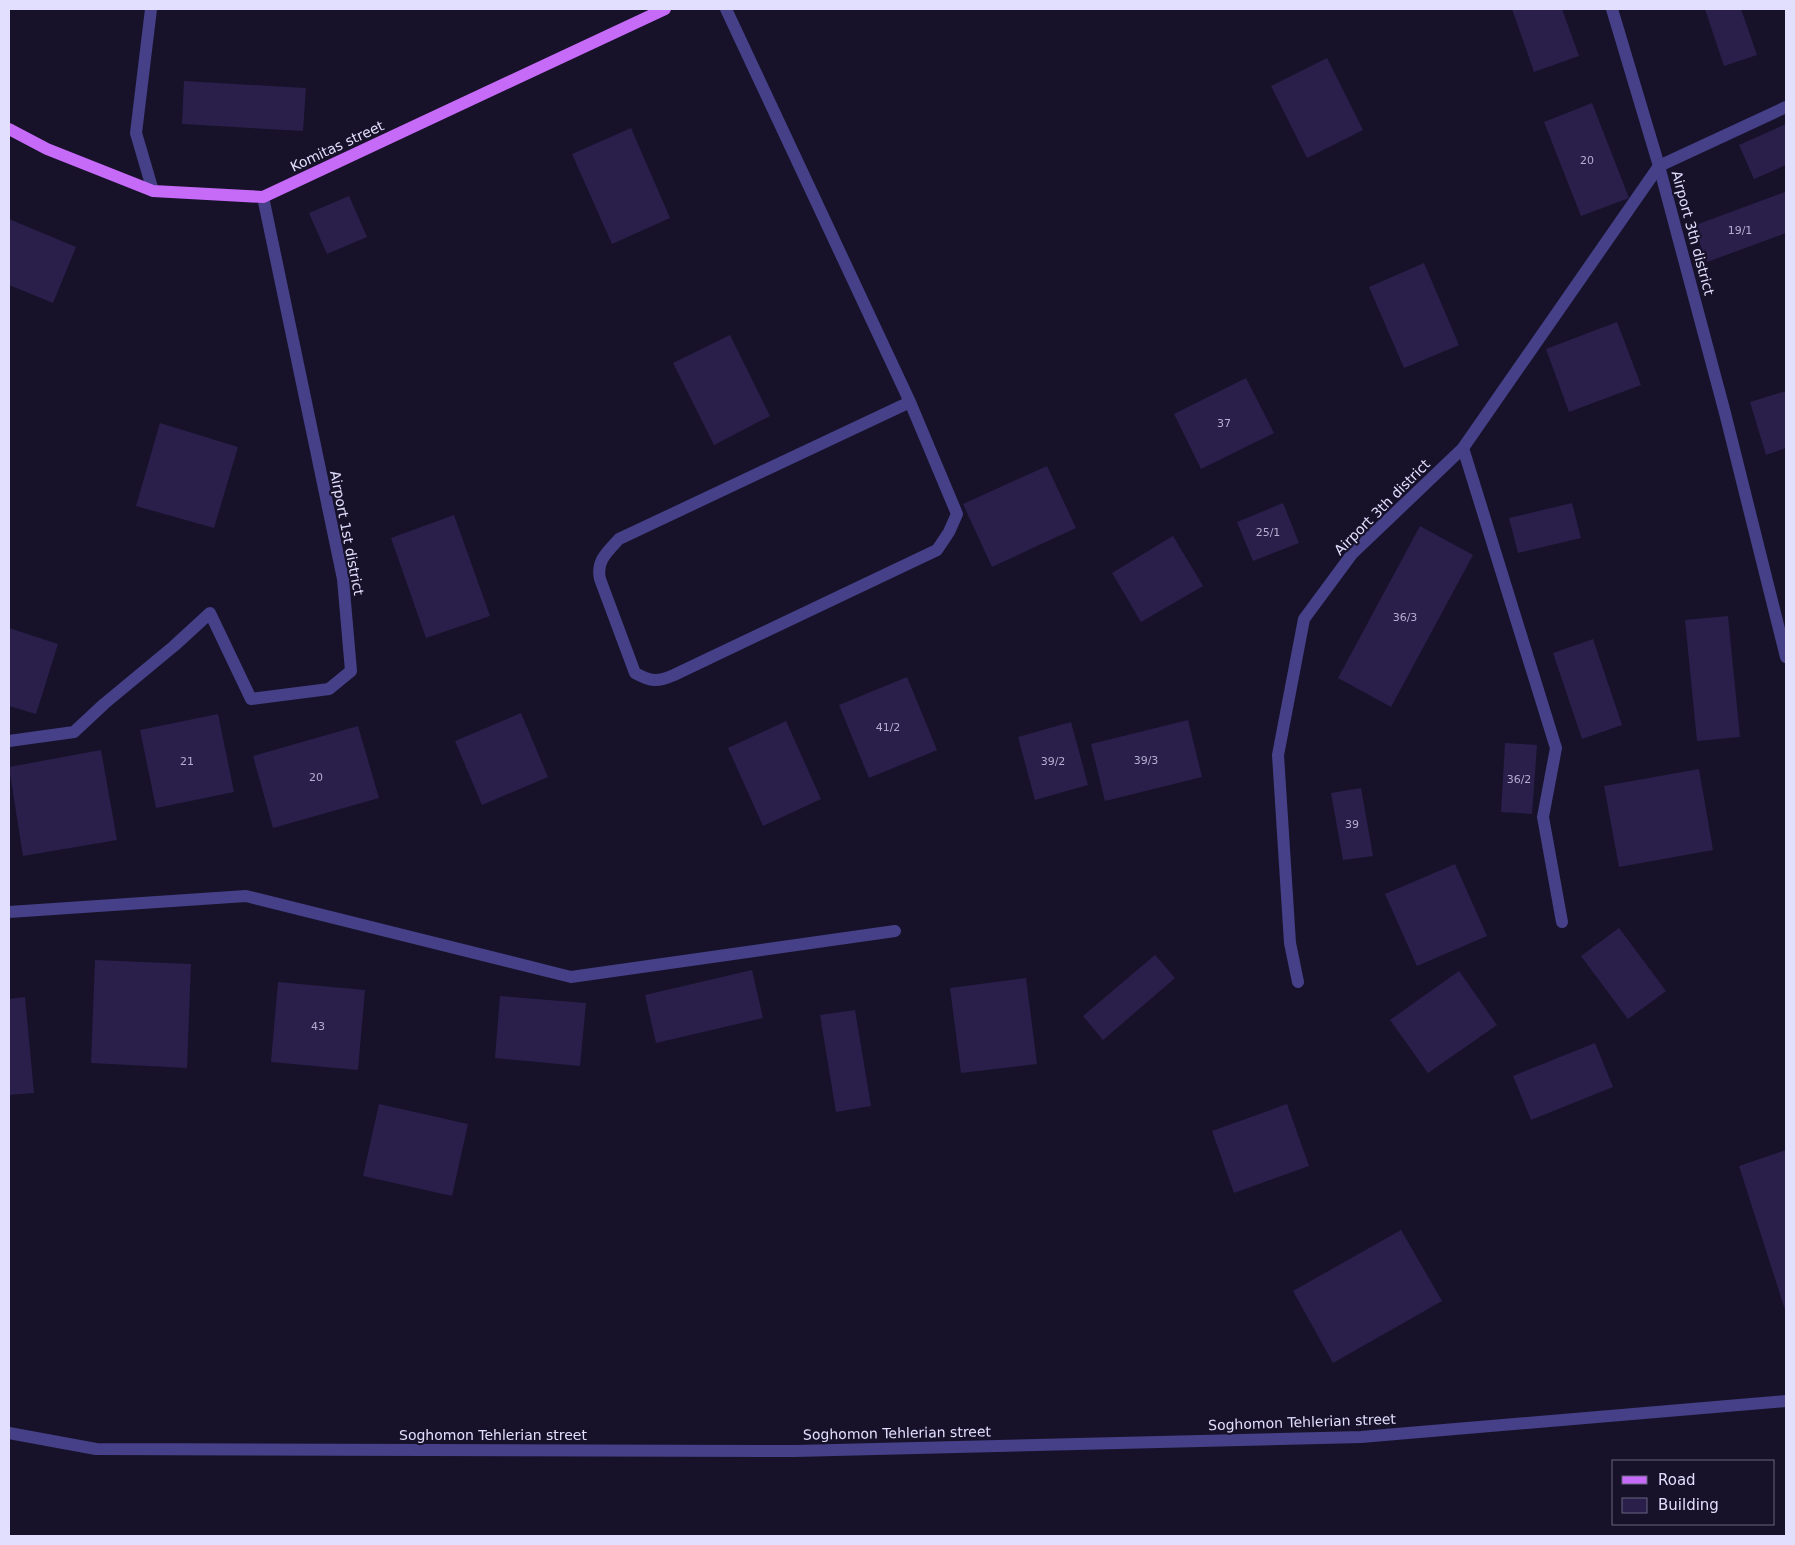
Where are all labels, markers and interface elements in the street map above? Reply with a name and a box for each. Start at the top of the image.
street label: Komitas street [288,117,387,175]
house number: 20 [1580,154,1594,167]
street label: Airport 3th district [1669,169,1717,298]
house number: 19/1 [1728,224,1752,237]
house number: 37 [1217,417,1231,430]
street label: Airport 3th district [1331,456,1433,558]
street label: Airport 1st district [327,469,367,597]
house number: 25/1 [1256,526,1280,539]
house number: 36/3 [1393,611,1417,624]
house number: 41/2 [876,721,900,734]
house number: 39/3 [1134,754,1158,767]
house number: 21 [180,755,194,768]
house number: 39/2 [1041,755,1065,768]
house number: 20 [309,771,323,784]
house number: 36/2 [1507,773,1531,786]
house number: 39 [1345,818,1359,831]
house number: 43 [311,1020,325,1033]
street label: Soghomon Tehlerian street [1208,1411,1397,1433]
street label: Soghomon Tehlerian street [803,1423,992,1443]
street label: Soghomon Tehlerian street [399,1427,587,1443]
legend [1612,1460,1775,1525]
text: Road [1658,1471,1696,1489]
text: Building [1658,1496,1719,1514]

